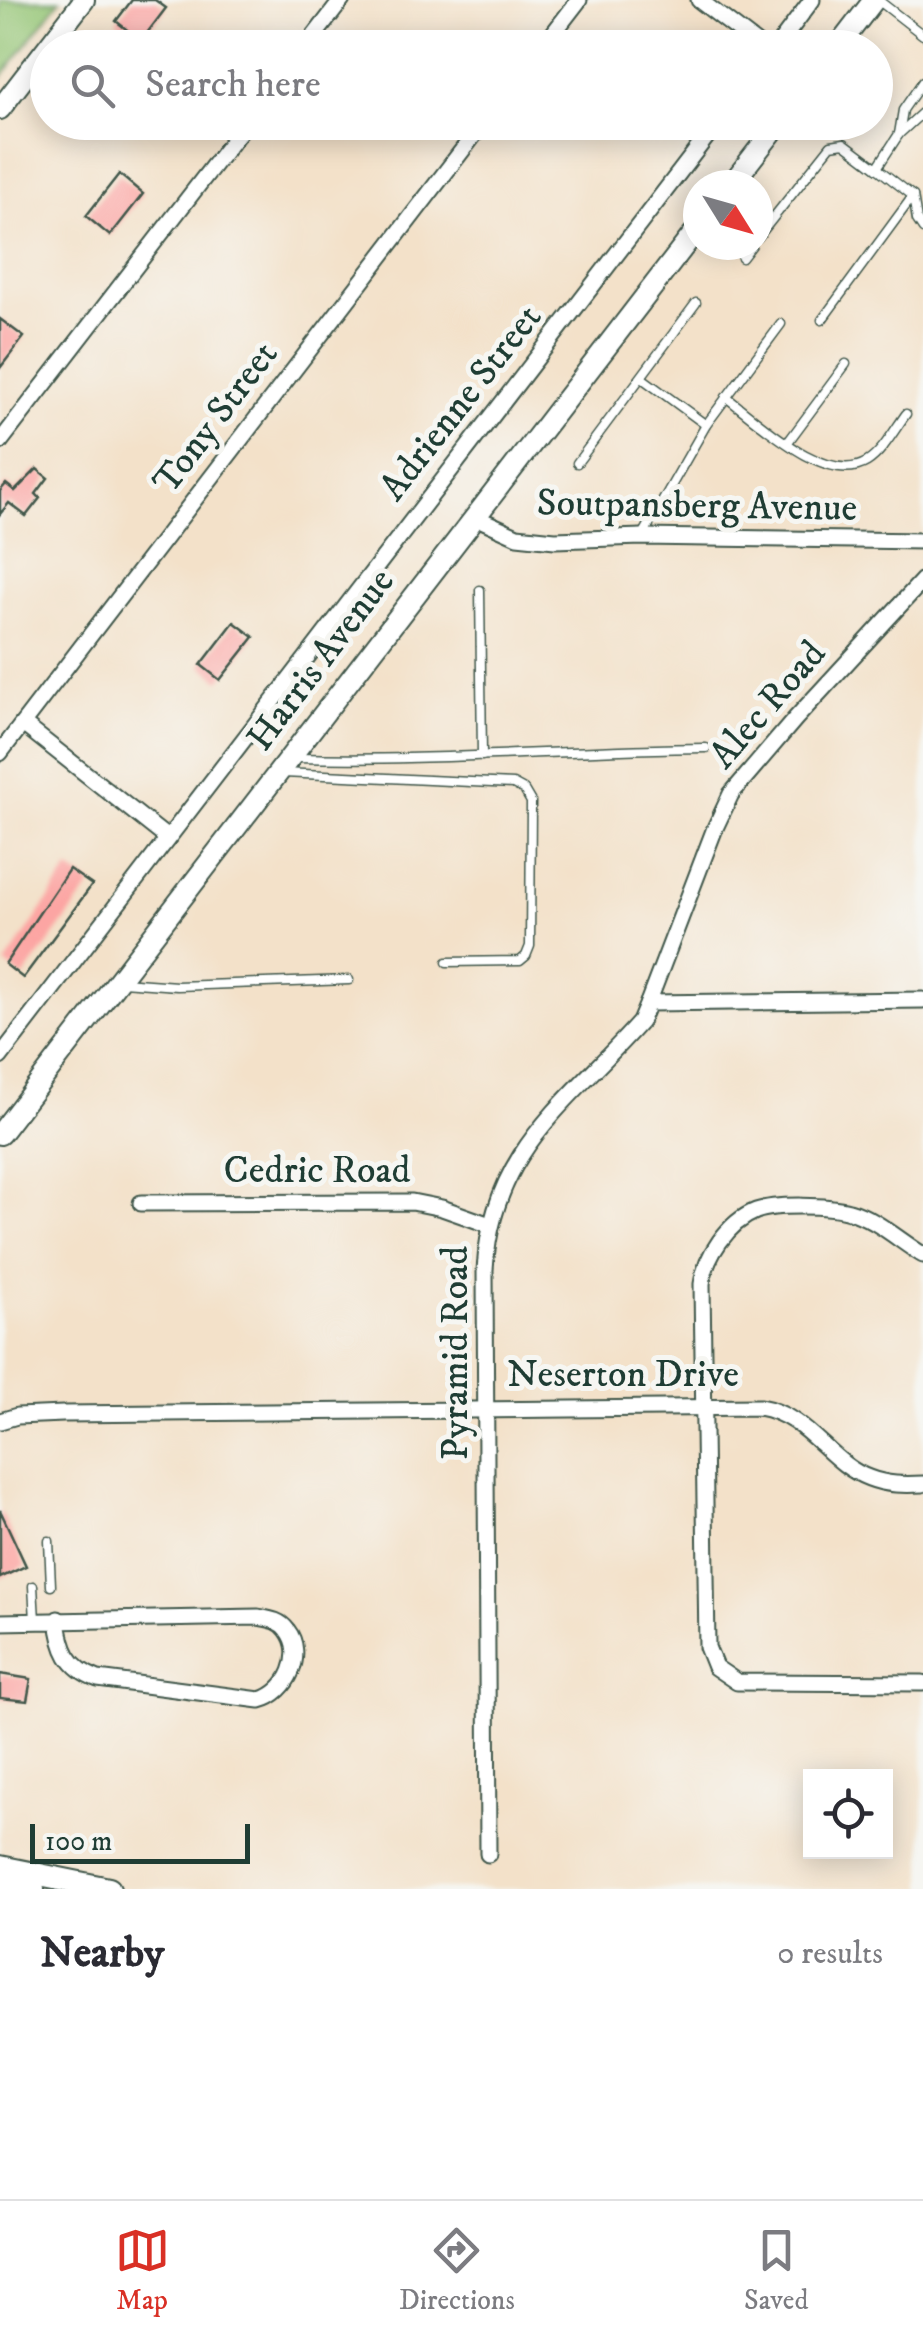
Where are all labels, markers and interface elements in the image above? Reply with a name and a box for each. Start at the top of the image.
search box [30,30,893,140]
icon: search [65,58,120,113]
text: Search here [145,61,321,109]
north arrow [683,170,773,260]
street label: Adrienne Street [369,295,553,511]
street label: Tony Street [143,332,289,504]
street label: Soutpansberg Avenue [536,479,858,533]
street label: Harris Avenue [237,559,405,761]
street label: Alec Road [699,631,837,779]
street label: Cedric Road [223,1147,411,1195]
street label: Pyramid Road [432,1246,480,1460]
street label: Neserton Drive [507,1351,739,1399]
map controls [803,1769,893,1859]
button: locate [803,1769,893,1859]
scale bar [30,1819,250,1864]
text: 100 m [45,1824,112,1859]
text: Nearby [40,1928,164,1980]
text: 0 results [777,1934,883,1974]
tab: Map [115,2223,170,2318]
tab: Directions [399,2223,515,2318]
tab: Saved [744,2223,808,2318]

